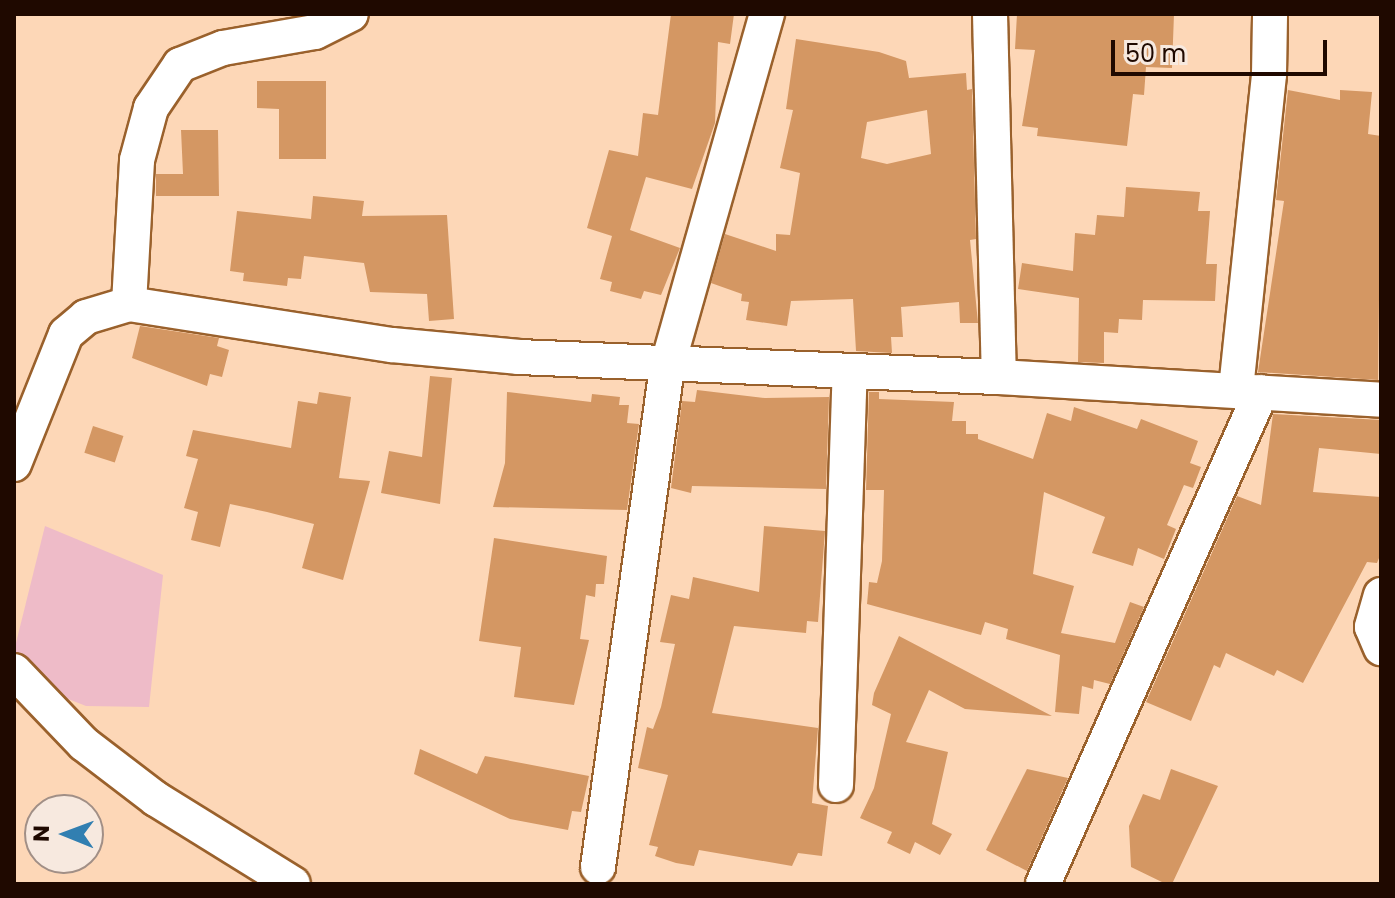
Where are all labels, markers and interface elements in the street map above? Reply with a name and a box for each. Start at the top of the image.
scale bar [1115,24,1331,74]
text: 50 m [1125,37,1186,70]
north arrow [24,794,104,874]
text: N [26,825,57,842]

